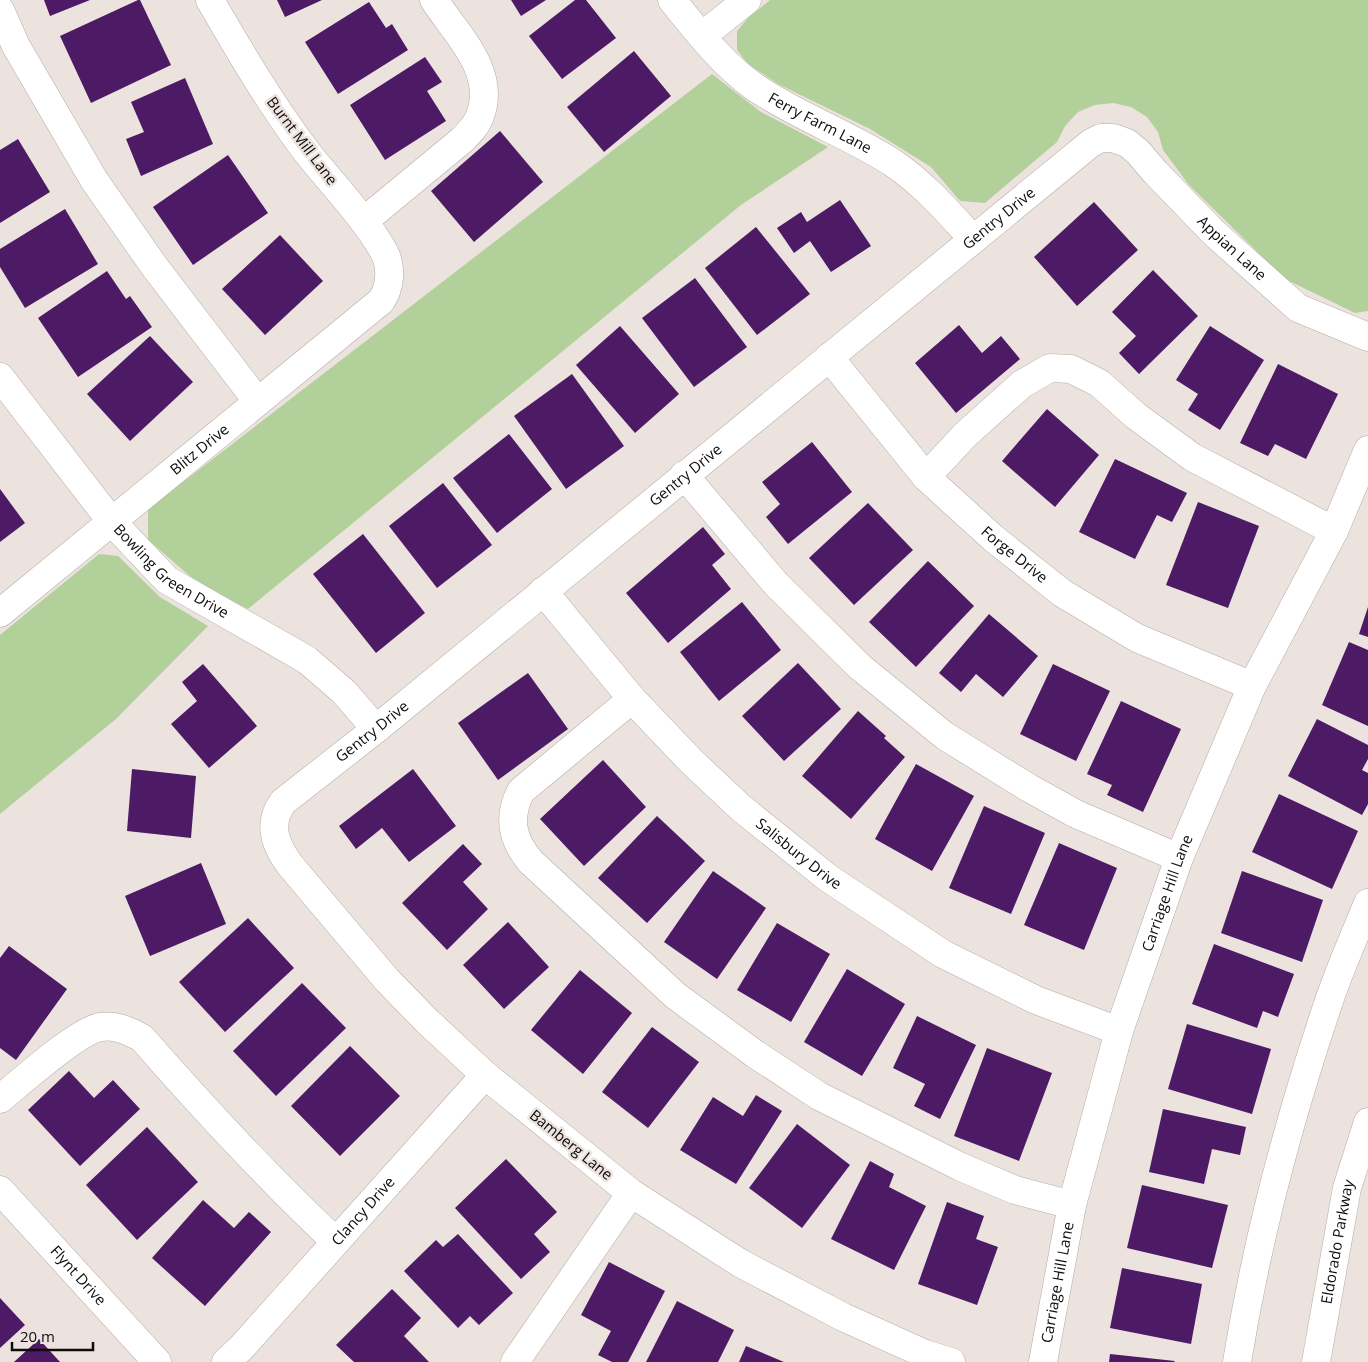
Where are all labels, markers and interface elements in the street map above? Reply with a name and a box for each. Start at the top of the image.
street label: Ferry Farm Lane [765,87,876,157]
street label: Burnt Mill Lane [263,92,343,189]
street label: Gentry Drive [958,182,1039,253]
street label: Appian Lane [1194,211,1271,284]
street label: Blitz Drive [165,419,233,479]
street label: Gentry Drive [645,439,725,510]
street label: Bowling Green Drive [110,519,233,622]
street label: Forge Drive [977,521,1052,587]
street label: Gentry Drive [331,695,412,766]
street label: Salisbury Drive [752,813,846,893]
street label: Carriage Hill Lane [1136,831,1197,954]
street label: Bamberg Lane [526,1105,617,1184]
street label: Clancy Drive [326,1172,399,1249]
street label: Eldorado Parkway [1316,1176,1358,1305]
street label: Carriage Hill Lane [1036,1220,1078,1344]
street label: Flynt Drive [47,1241,111,1309]
scale bar [12,1320,94,1352]
text: 20 m [20,1326,55,1346]

